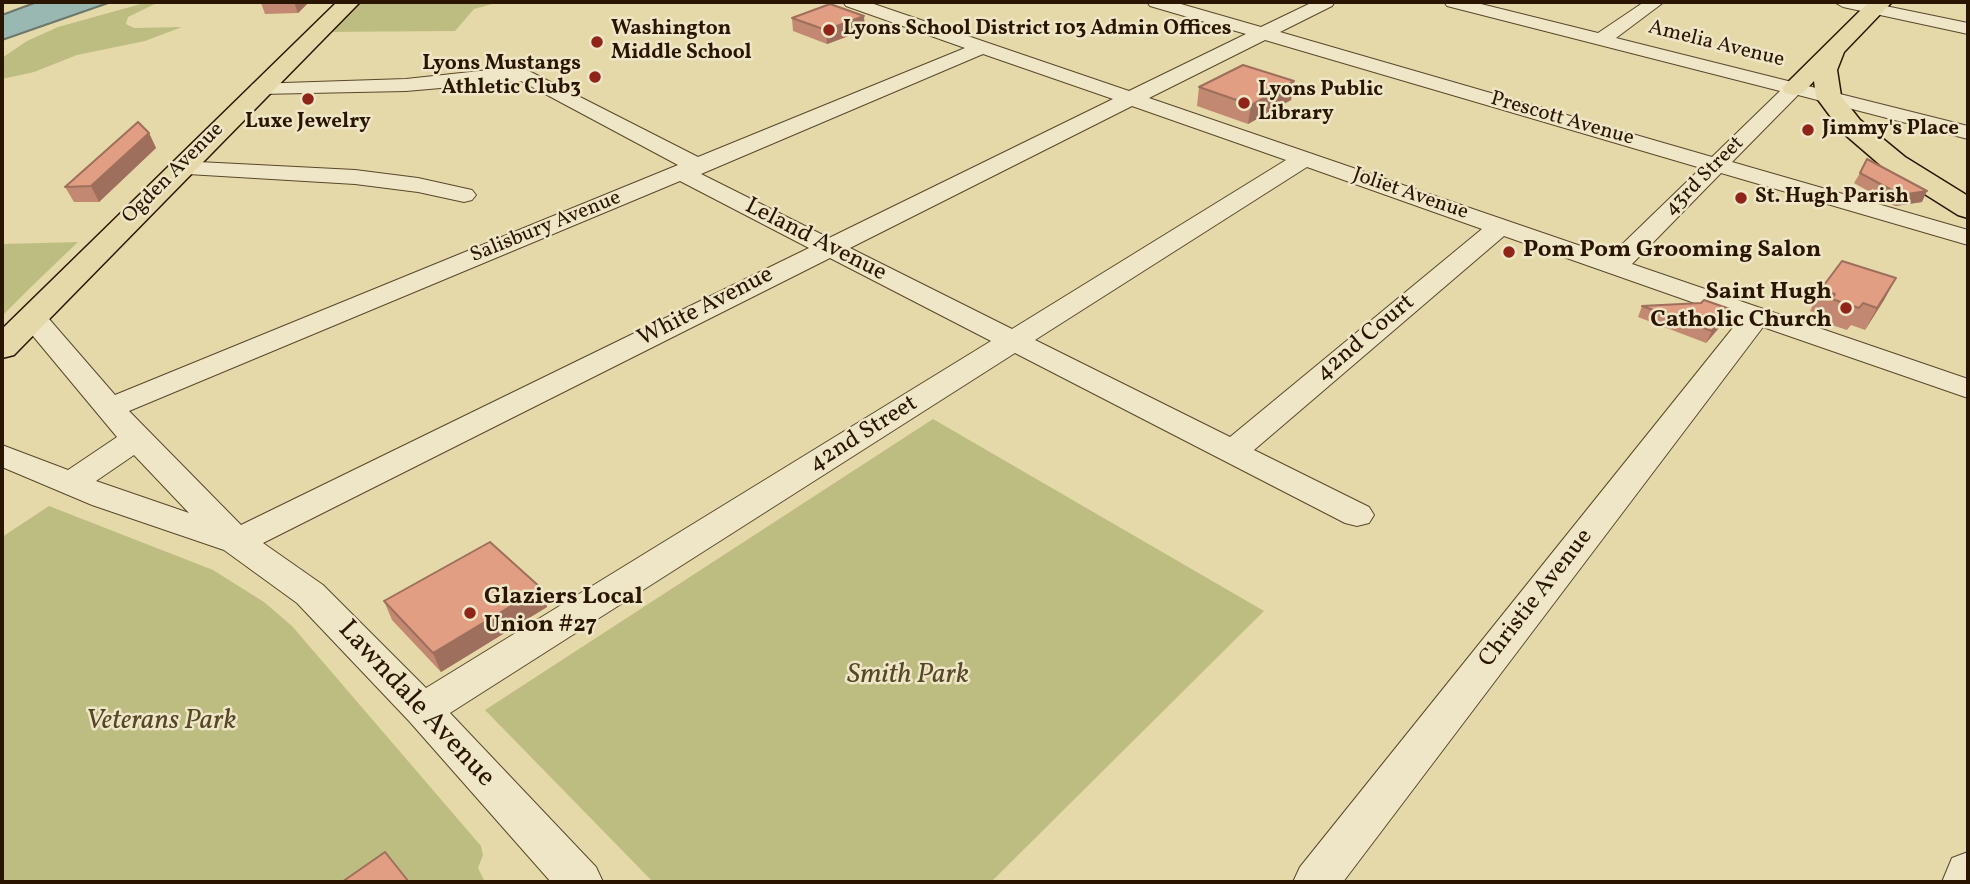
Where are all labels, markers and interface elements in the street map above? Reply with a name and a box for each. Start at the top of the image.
street label: Amelia Avenue [1645,16,1787,74]
place label: Washington Middle School [611,17,752,67]
place label: Lyons School District 103 Admin Offices [843,17,1231,43]
marker: Lyons School District 103 Admin Offices [821,22,837,38]
marker: Washington Middle School [589,34,605,50]
place label: Lyons Mustangs Athletic Club3 [422,52,581,102]
marker: Lyons Mustangs Athletic Club3 [587,69,603,85]
place label: Lyons Public Library [1258,78,1383,128]
street label: Prescott Avenue [1487,88,1637,152]
marker: Luxe Jewelry [300,91,316,107]
marker: Lyons Public Library [1236,95,1252,111]
place label: Luxe Jewelry [245,110,371,136]
place label: Jimmy's Place [1822,117,1959,143]
street label: Ogden Avenue [118,118,230,230]
marker: Jimmy's Place [1800,122,1816,138]
street label: 43rd Street [1660,132,1750,222]
street label: Joliet Avenue [1349,163,1471,227]
place label: St. Hugh Parish [1755,185,1909,211]
street label: Salisbury Avenue [467,186,625,270]
marker: St. Hugh Parish [1733,190,1749,206]
street label: Leland Avenue [739,193,891,289]
place label: Pom Pom Grooming Salon [1523,238,1821,266]
marker: Pom Pom Grooming Salon [1501,244,1517,260]
street label: White Avenue [633,262,779,354]
place label: Saint Hugh Catholic Church [1650,280,1832,336]
street label: 42nd Court [1311,289,1421,389]
marker: Saint Hugh Catholic Church [1838,300,1854,316]
street label: 42nd Street [804,390,924,480]
street label: Christie Avenue [1474,524,1600,674]
place label: Glaziers Local Union #27 [484,585,643,641]
marker: Glaziers Local Union #27 [462,605,478,621]
street label: Lawndale Avenue [329,615,501,795]
park label: Smith Park [847,660,969,694]
park label: Veterans Park [85,706,237,740]

